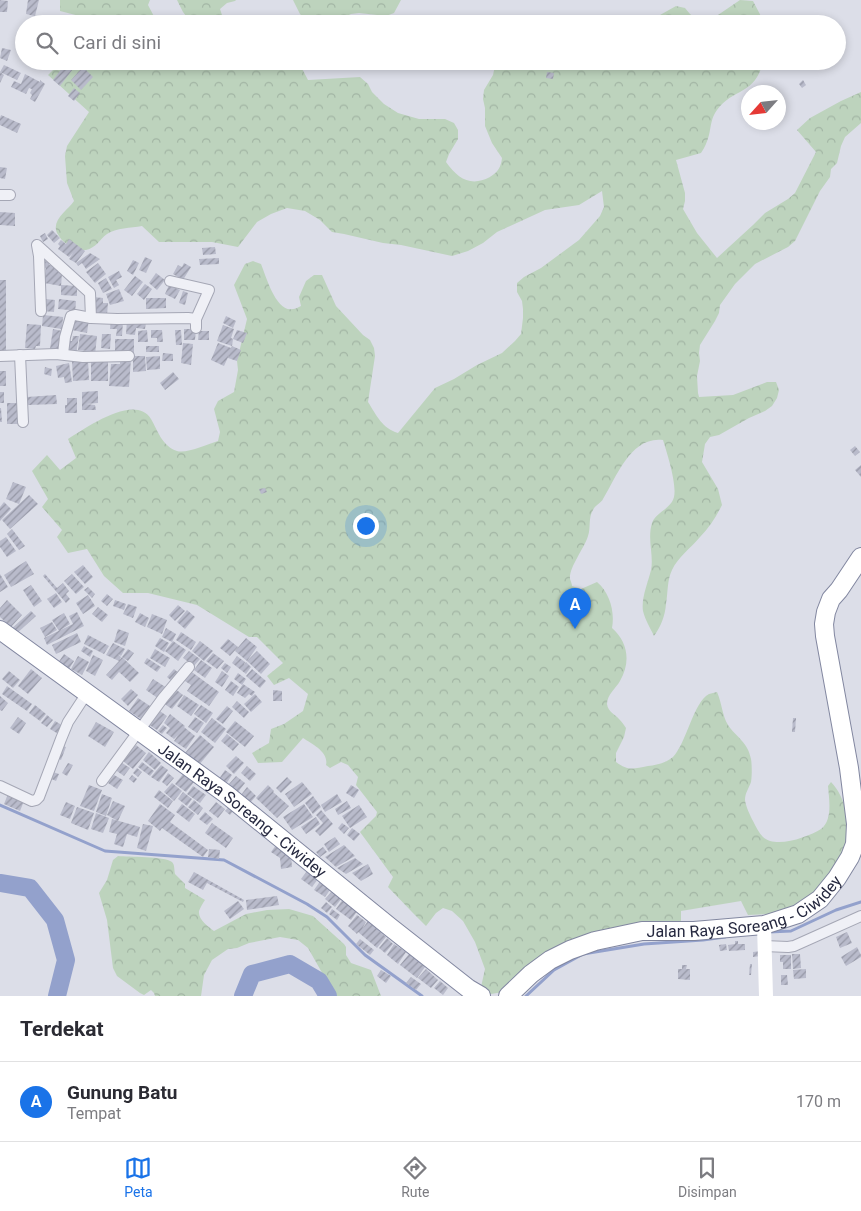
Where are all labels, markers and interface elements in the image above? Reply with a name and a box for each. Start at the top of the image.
search box [15,15,846,70]
icon: search [33,29,61,57]
text: Cari di sini [73,31,161,54]
north arrow [741,85,786,130]
your location [353,513,379,539]
pin: A [559,588,591,629]
street label: Jalan Raya Soreang - Ciwidey [155,739,331,882]
street label: Jalan Raya Soreang - Ciwidey [647,871,845,941]
text: Terdekat [20,1017,104,1041]
text: Gunung Batu [67,1081,177,1104]
text: A [31,1092,41,1111]
text: 170 m [796,1092,841,1111]
text: Tempat [67,1104,121,1123]
tab: Peta [124,1154,153,1200]
tab: Rute [401,1154,430,1200]
tab: Disimpan [678,1154,737,1200]

